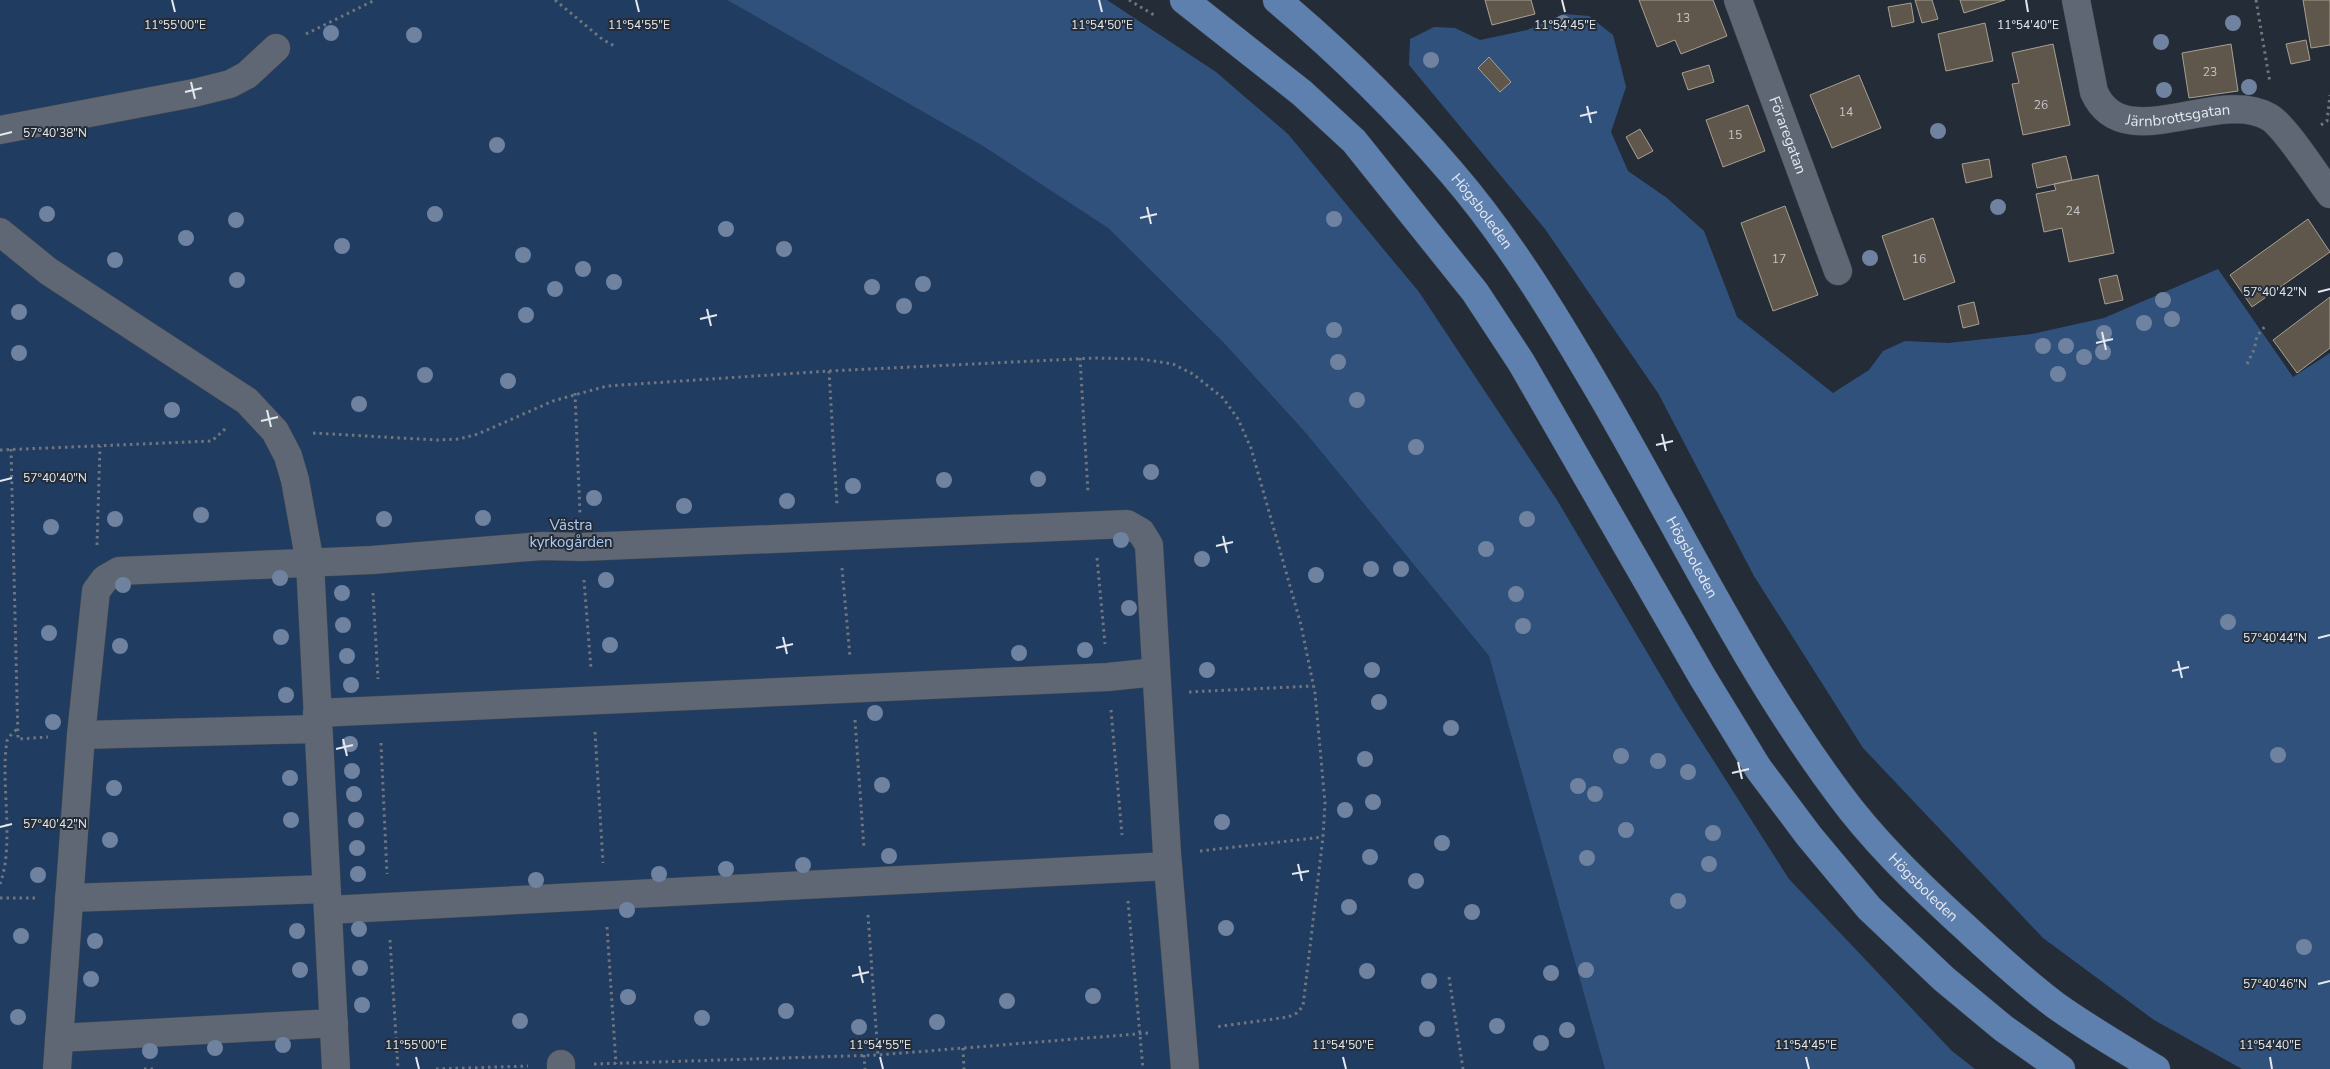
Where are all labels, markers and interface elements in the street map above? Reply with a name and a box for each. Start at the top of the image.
house number: 13 [1676,10,1690,26]
text: 11°55'00"E [144,17,206,33]
text: 11°54'55"E [608,17,670,33]
text: 11°54'50"E [1071,17,1133,33]
text: 11°54'45"E [1534,17,1596,33]
text: 11°54'40"E [1997,17,2059,33]
house number: 23 [2203,64,2217,80]
street label: Föraregatan [1764,93,1811,177]
house number: 26 [2034,97,2048,113]
street label: Järnbrottsgatan [2123,99,2231,131]
house number: 14 [1839,104,1853,120]
text: 57°40'38"N [23,125,87,141]
house number: 15 [1728,127,1742,143]
street label: Högsboleden [1447,169,1517,253]
house number: 24 [2066,203,2080,219]
house number: 17 [1772,251,1786,267]
house number: 16 [1912,251,1926,267]
text: 57°40'42"N [2243,284,2307,300]
text: 57°40'40"N [23,470,87,486]
street label: Högsboleden [1661,513,1723,602]
park label: Västra kyrkogården [529,515,613,552]
text: 57°40'44"N [2243,630,2307,646]
text: 57°40'42"N [23,816,87,832]
street label: Högsboleden [1884,849,1963,926]
text: 57°40'46"N [2243,976,2307,992]
text: 11°55'00"E [385,1037,447,1053]
text: 11°54'55"E [849,1037,911,1053]
text: 11°54'50"E [1312,1037,1374,1053]
text: 11°54'45"E [1775,1037,1837,1053]
text: 11°54'40"E [2239,1037,2301,1053]

